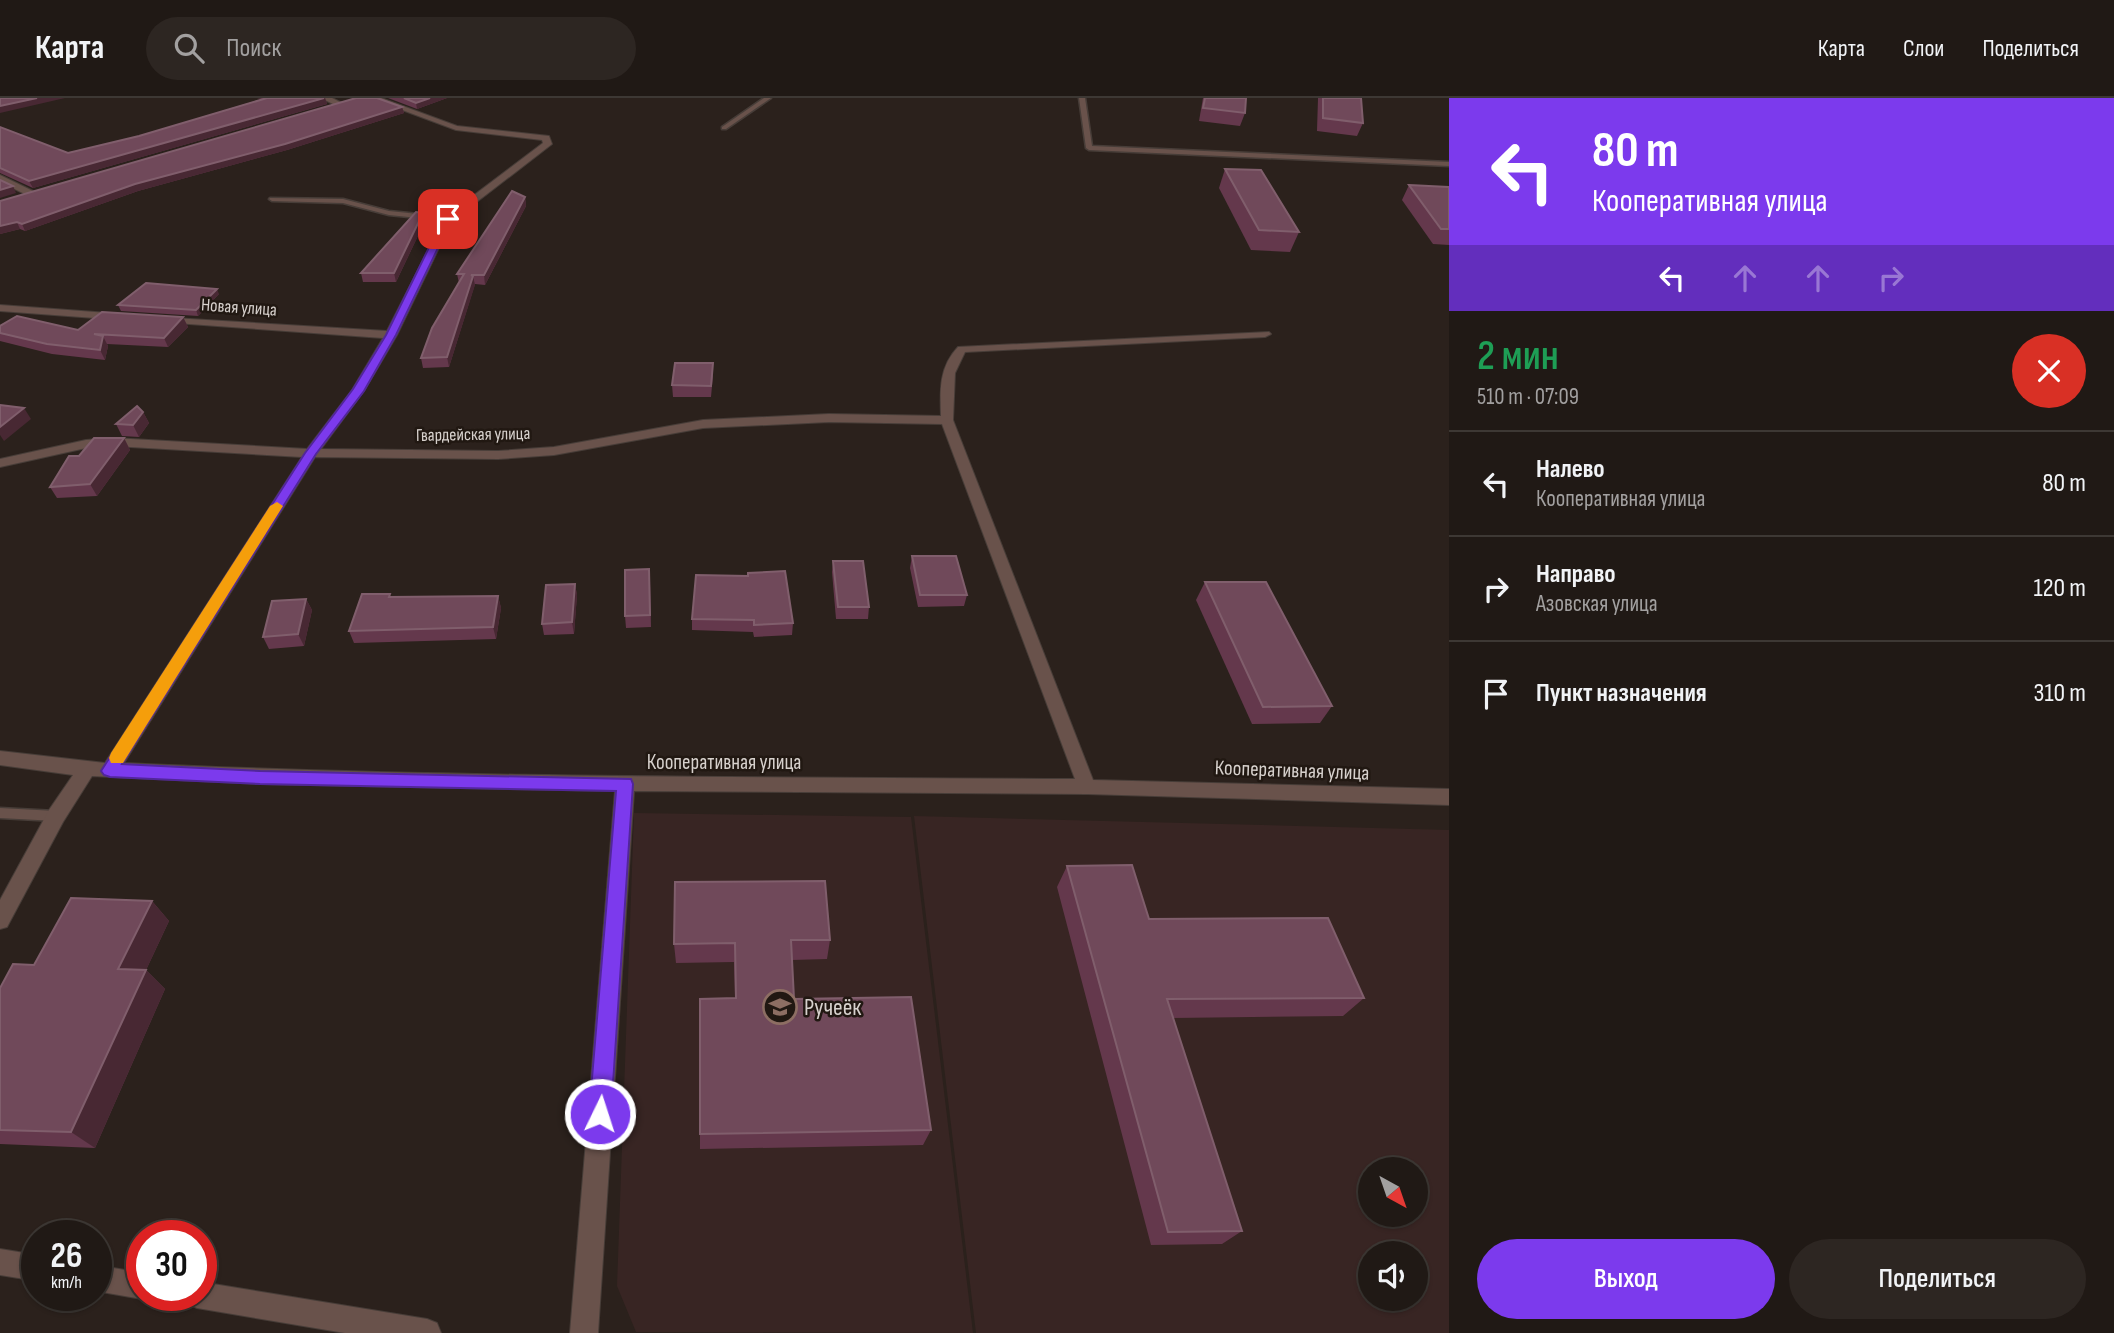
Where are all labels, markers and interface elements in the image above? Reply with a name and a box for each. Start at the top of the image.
search box [146,17,636,80]
text: Карта [35,28,104,68]
icon: search [170,29,208,67]
text: Поиск [226,33,281,64]
text: Карта [1818,34,1865,63]
text: Слои [1903,34,1944,63]
text: Поделиться [1982,34,2079,63]
text: 80 m [1592,122,1679,181]
icon: left [1477,126,1568,217]
text: Кооперативная улица [1592,182,1828,221]
pin [418,189,478,249]
icon: arrive [429,200,467,238]
icon: left [1653,259,1691,297]
icon: ahead [1726,259,1764,297]
icon: ahead [1799,259,1837,297]
icon: right [1872,259,1910,297]
street label: Новая улица [200,294,278,321]
text: 2 мин [1477,331,1559,382]
button: close [2012,334,2086,408]
text: 510 m · 07:09 [1477,383,1579,411]
street label: Гвардейская улица [416,423,530,446]
text: Налево [1536,454,1605,485]
icon: left [1477,465,1515,503]
text: 80 m [2042,468,2086,499]
text: Кооперативная улица [1536,485,1705,513]
text: Направо [1536,559,1615,590]
icon: right [1477,570,1515,608]
text: 120 m [2033,573,2086,604]
text: Азовская улица [1536,590,1658,618]
icon: arrive [1477,675,1515,713]
text: Пункт назначения [1536,678,1707,709]
text: 310 m [2034,678,2086,709]
street label: Кооперативная улица [647,750,801,775]
street label: Кооперативная улица [1214,755,1370,786]
school or university icon: Ручеёк [761,988,799,1026]
place label: Ручеёк [804,993,862,1022]
position arrow [563,1077,637,1151]
north arrow [1358,1157,1428,1227]
map controls [1358,1157,1428,1311]
speed limit sign: 30 [126,1220,217,1311]
text: 26 [51,1235,82,1278]
button: Выход [1477,1239,1775,1319]
button: Поделиться [1789,1239,2086,1319]
button: sound [1358,1241,1428,1311]
text: km/h [51,1272,82,1293]

